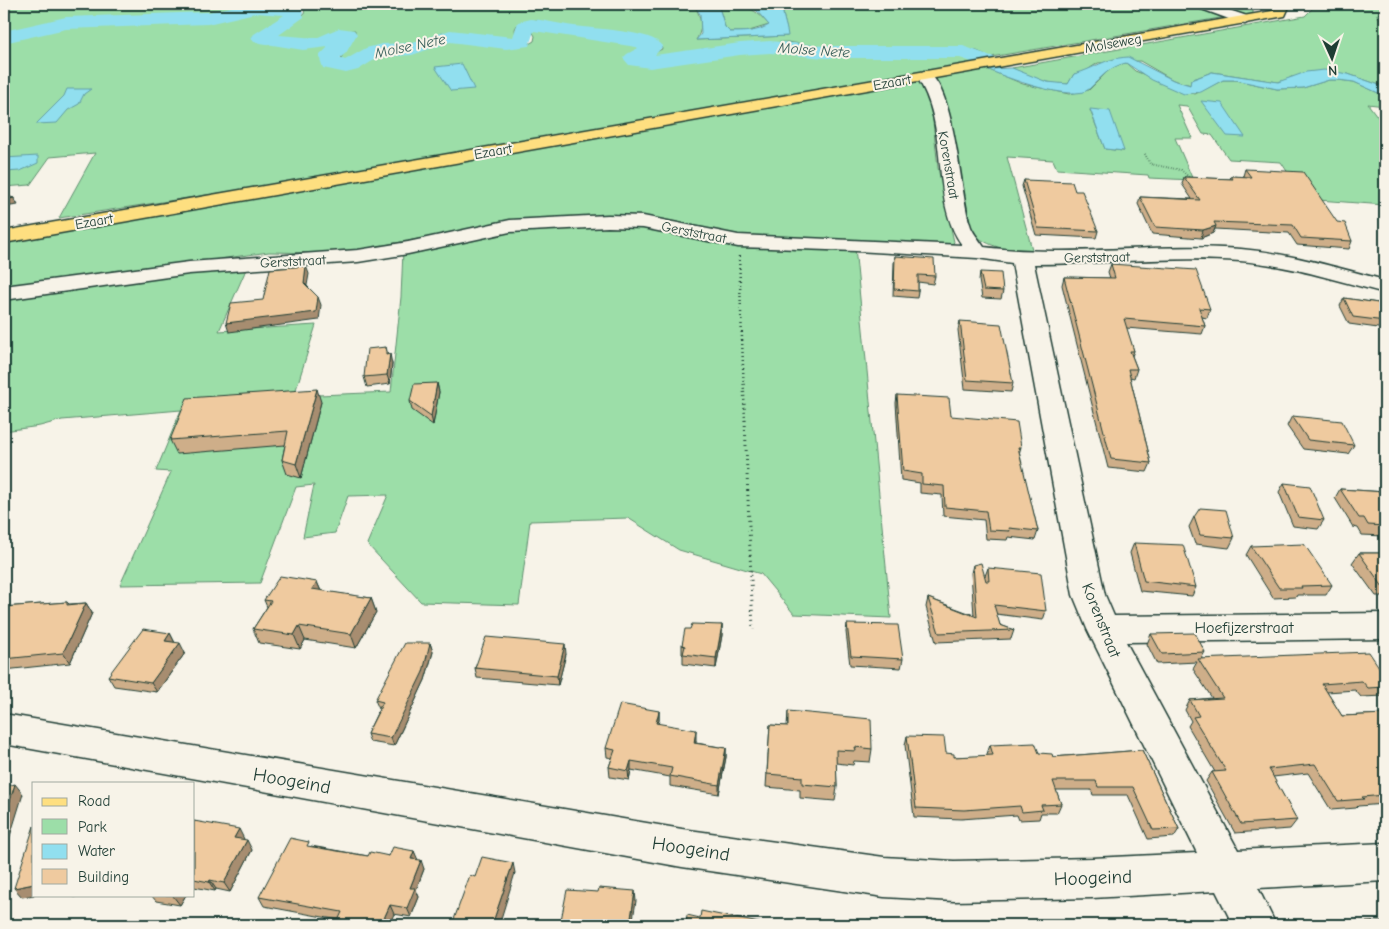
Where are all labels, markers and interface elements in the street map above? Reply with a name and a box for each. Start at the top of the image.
water label: Molse Nete [372,30,448,63]
street label: Molseweg [1083,30,1143,57]
north arrow [1306,32,1356,82]
water label: Molse Nete [776,38,851,62]
text: N [1328,62,1338,79]
street label: Ezaart [872,71,913,94]
street label: Korenstraat [934,130,963,201]
street label: Ezaart [473,140,514,163]
street label: Ezaart [74,210,115,233]
street label: Gerststraat [660,218,729,247]
street label: Gerststraat [1064,248,1131,267]
street label: Gerststraat [260,251,327,272]
street label: Korenstraat [1078,581,1124,661]
street label: Hoefijzerstraat [1194,619,1294,637]
street label: Hoogeind [251,763,332,799]
legend [32,782,195,896]
text: Road [78,792,110,810]
text: Park [78,818,107,836]
street label: Hoogeind [650,832,731,866]
text: Water [78,842,115,860]
street label: Hoogeind [1054,866,1133,890]
text: Building [78,868,129,886]

